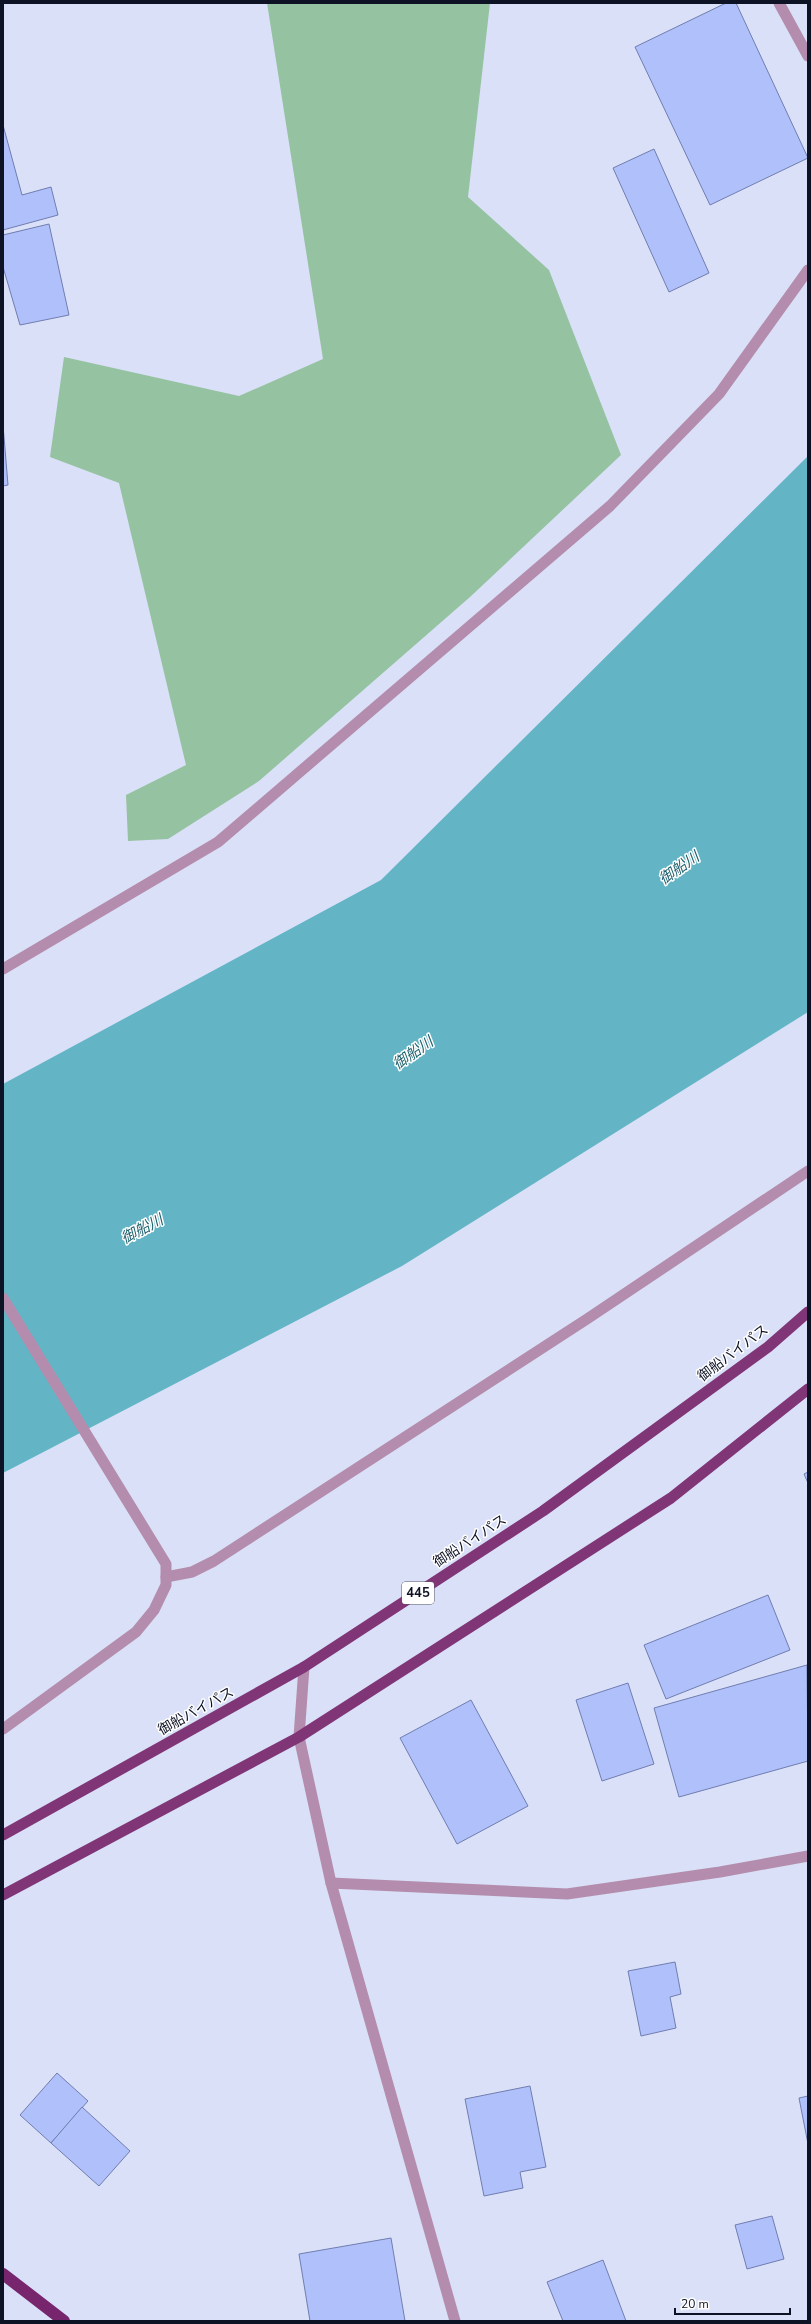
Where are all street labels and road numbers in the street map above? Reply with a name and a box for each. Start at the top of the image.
street label: 御船バイパス [694,1320,772,1386]
street label: 御船バイパス [430,1510,510,1572]
road number: 445 [402,1582,434,1604]
street label: 御船バイパス [155,1682,237,1740]

